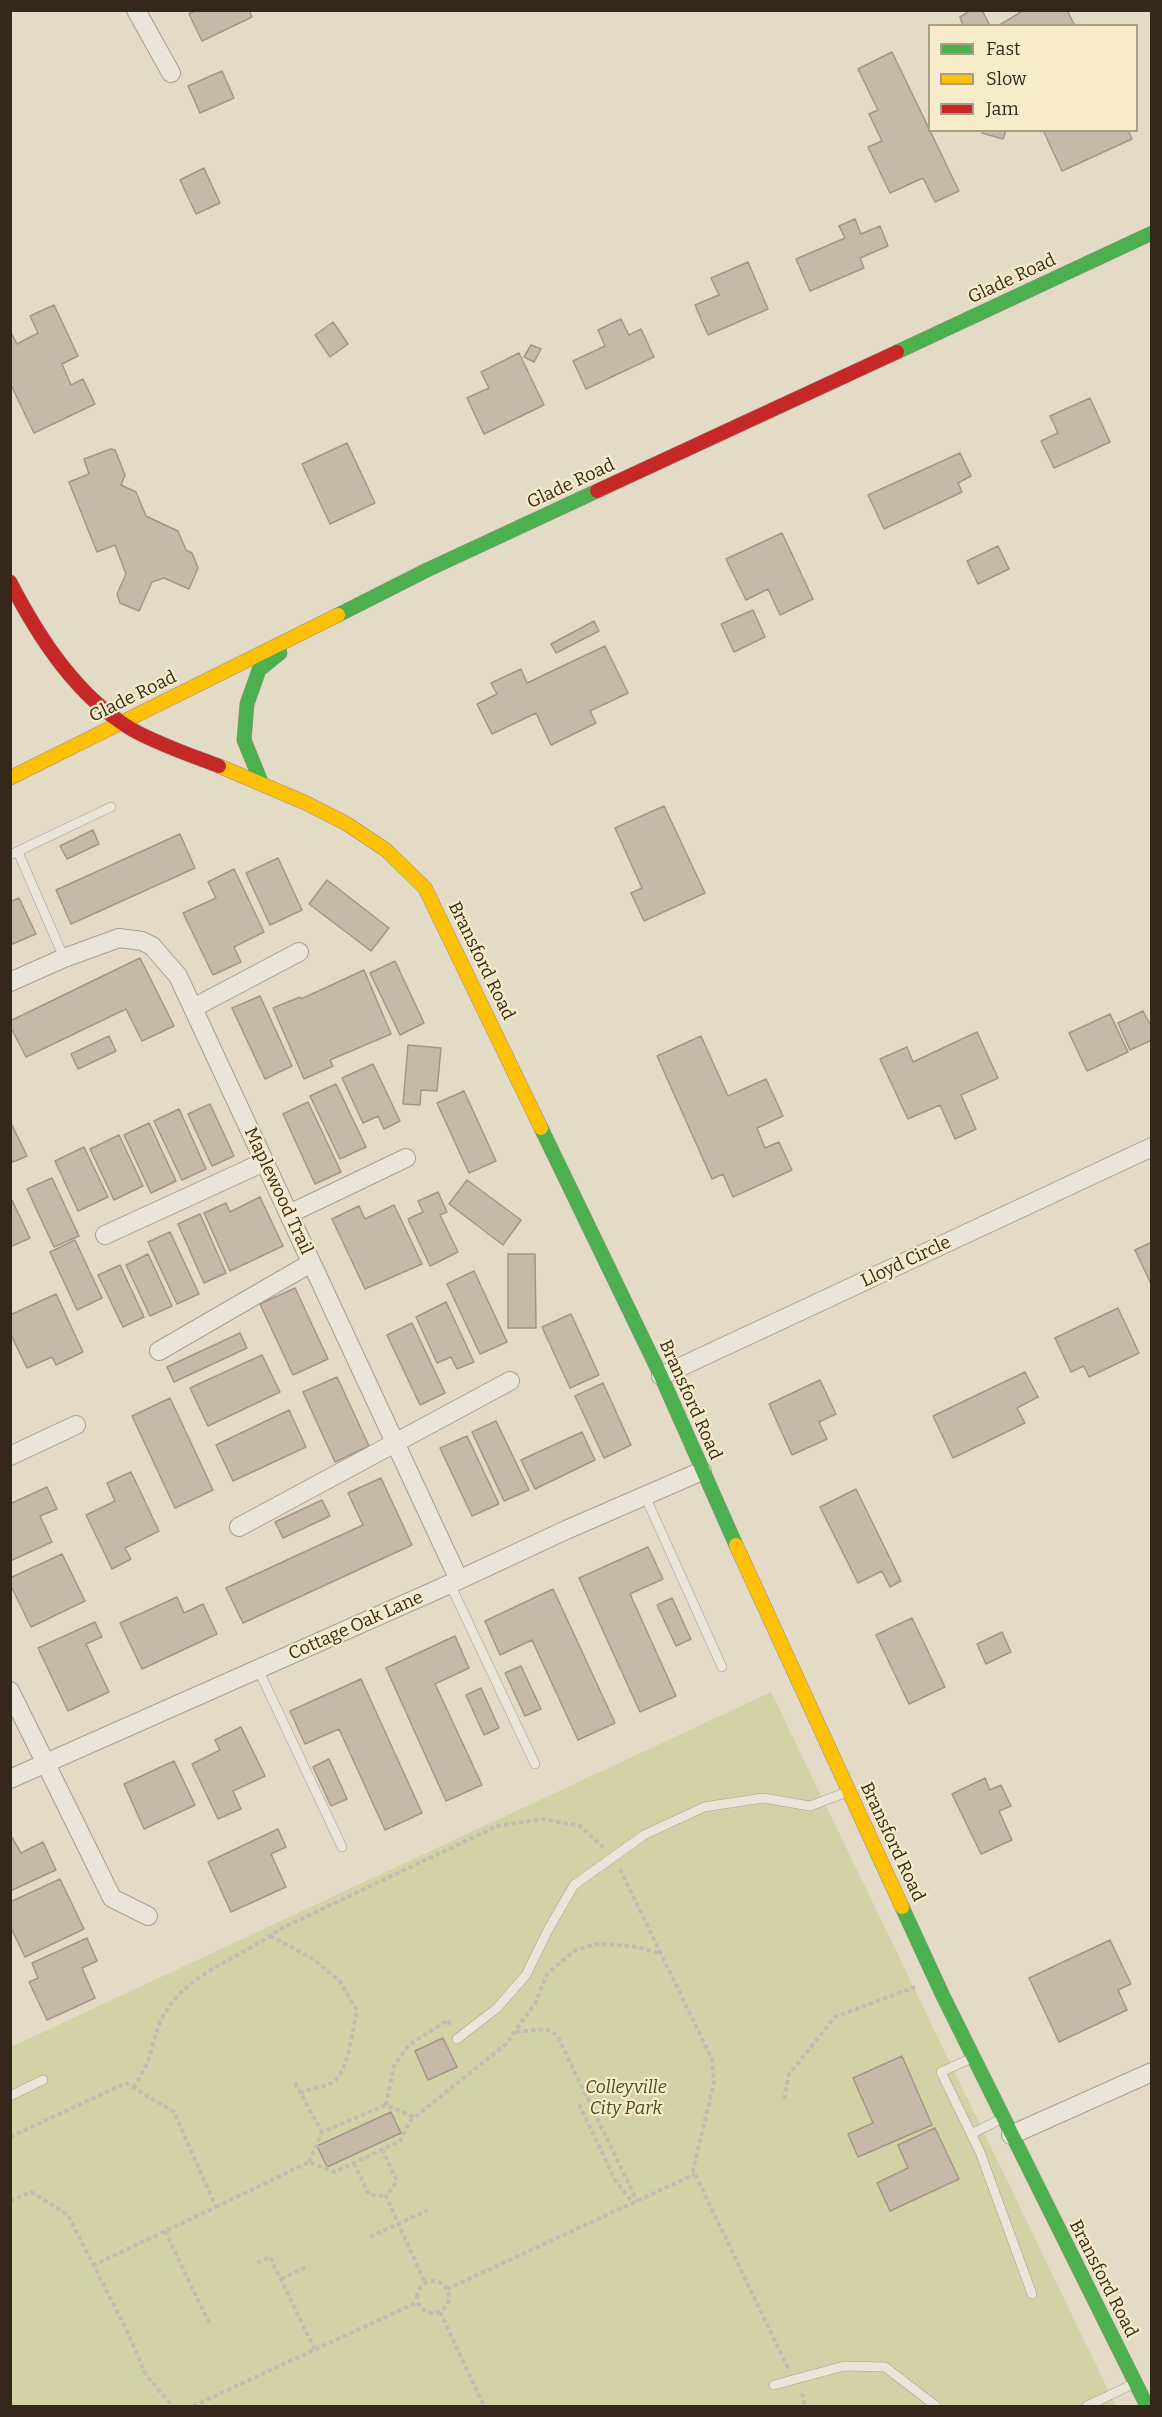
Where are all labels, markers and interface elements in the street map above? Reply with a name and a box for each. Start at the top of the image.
legend [928,24,1138,132]
text: Fast [986,38,1021,60]
text: Slow [986,68,1026,90]
text: Jam [986,98,1019,120]
street label: Glade Road [965,249,1059,309]
street label: Glade Road [524,454,618,514]
street label: Glade Road [86,667,180,727]
street label: Bransford Road [443,898,519,1024]
street label: Maplewood Trail [239,1124,317,1258]
street label: Lloyd Circle [858,1232,954,1292]
street label: Bransford Road [654,1337,726,1463]
street label: Cottage Oak Lane [285,1587,427,1665]
street label: Bransford Road [855,1779,929,1905]
park label: Colleyville City Park [585,2077,667,2120]
street label: Bransford Road [1064,2217,1142,2341]

